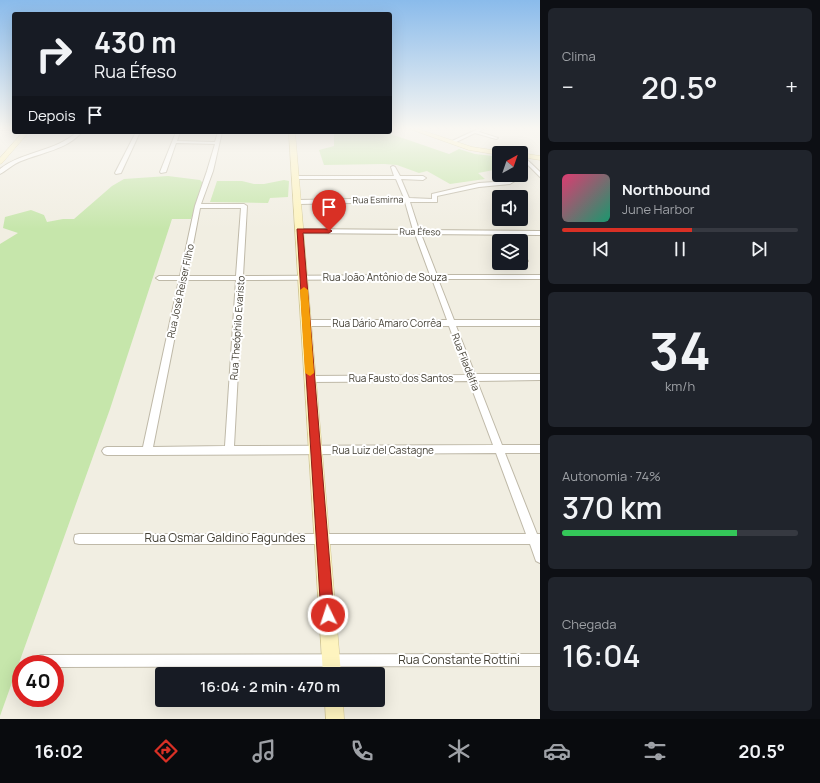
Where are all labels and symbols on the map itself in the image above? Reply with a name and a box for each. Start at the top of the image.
north arrow [492,146,528,182]
pin [312,190,346,231]
street label: Rua Esmirna [352,193,404,206]
street label: Rua Éfeso [399,225,441,238]
street label: Rua José Reiser Filho [163,242,197,339]
street label: Rua João Antônio de Souza [323,270,447,284]
street label: Rua Theóphilo Evaristo [226,275,248,381]
street label: Rua Dário Amaro Corrêa [332,316,442,330]
street label: Rua Filadélfia [449,331,483,393]
street label: Rua Fausto dos Santos [349,371,453,385]
street label: Rua Luiz del Castagne [332,443,434,457]
street label: Rua Osmar Galdino Fagundes [145,529,305,546]
position arrow [307,594,349,636]
street label: Rua Constante Rottini [398,651,520,668]
speed limit sign: 40 [12,655,64,707]

